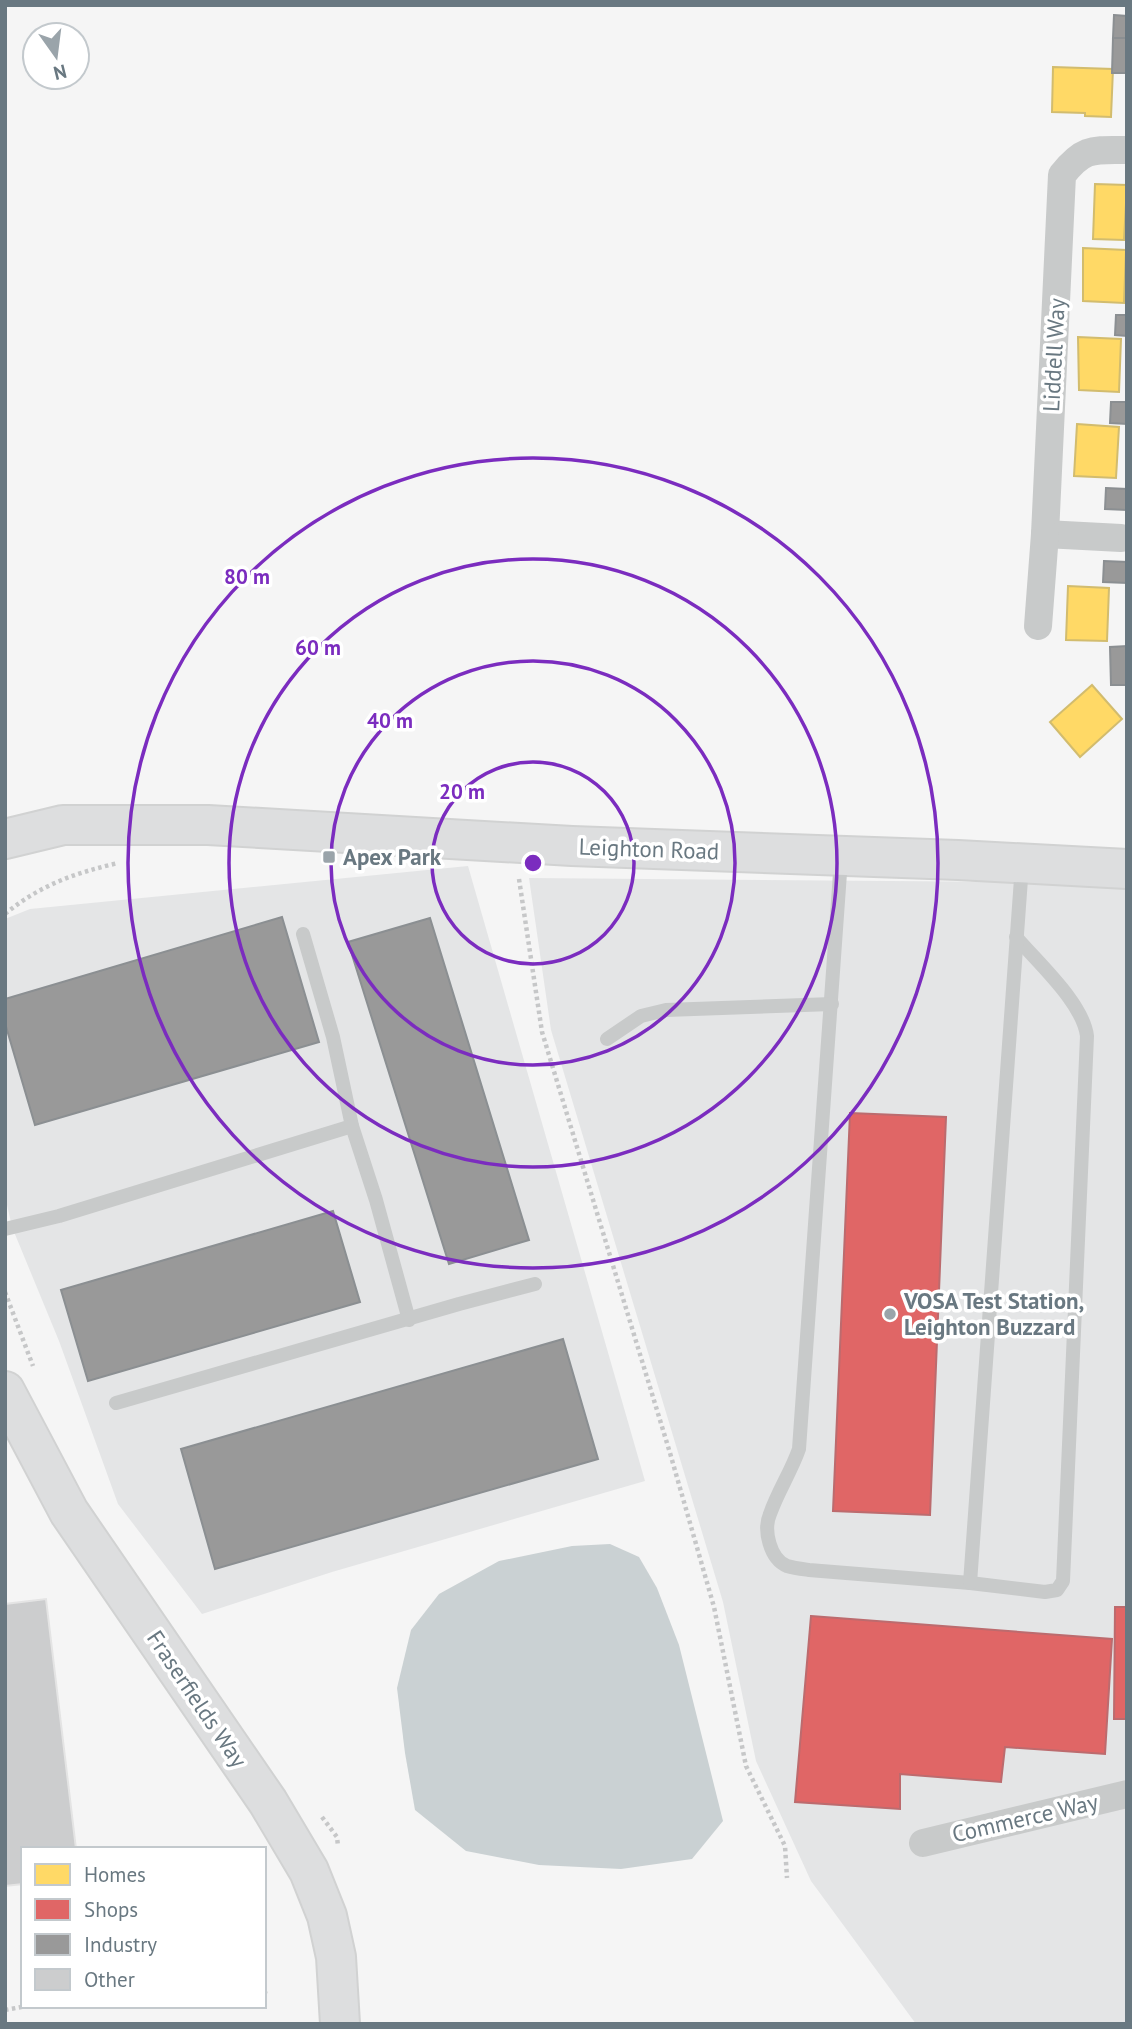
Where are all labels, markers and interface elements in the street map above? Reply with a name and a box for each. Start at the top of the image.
north arrow [21,21,91,91]
text: N [51,59,69,86]
street label: Liddell Way [1036,297,1071,413]
text: 80 m [224,563,270,590]
text: 60 m [295,634,341,661]
text: 40 m [367,707,413,734]
text: 20 m [439,778,485,805]
street label: Leighton Road [578,832,720,865]
place label: Apex Park [343,842,442,871]
marker: Apex Park [321,849,337,865]
centre of rings [521,851,545,875]
place label: VOSA Test Station, Leighton Buzzard [903,1286,1084,1341]
marker: VOSA Test Station, Leighton Buzzard [882,1306,898,1322]
street label: Fraserfields Way [141,1625,254,1773]
street label: Commerce Way [949,1787,1101,1848]
legend [21,1847,266,2008]
text: Homes [84,1861,146,1888]
text: Shops [84,1896,138,1923]
text: Industry [84,1931,157,1958]
text: Other [84,1966,135,1993]

